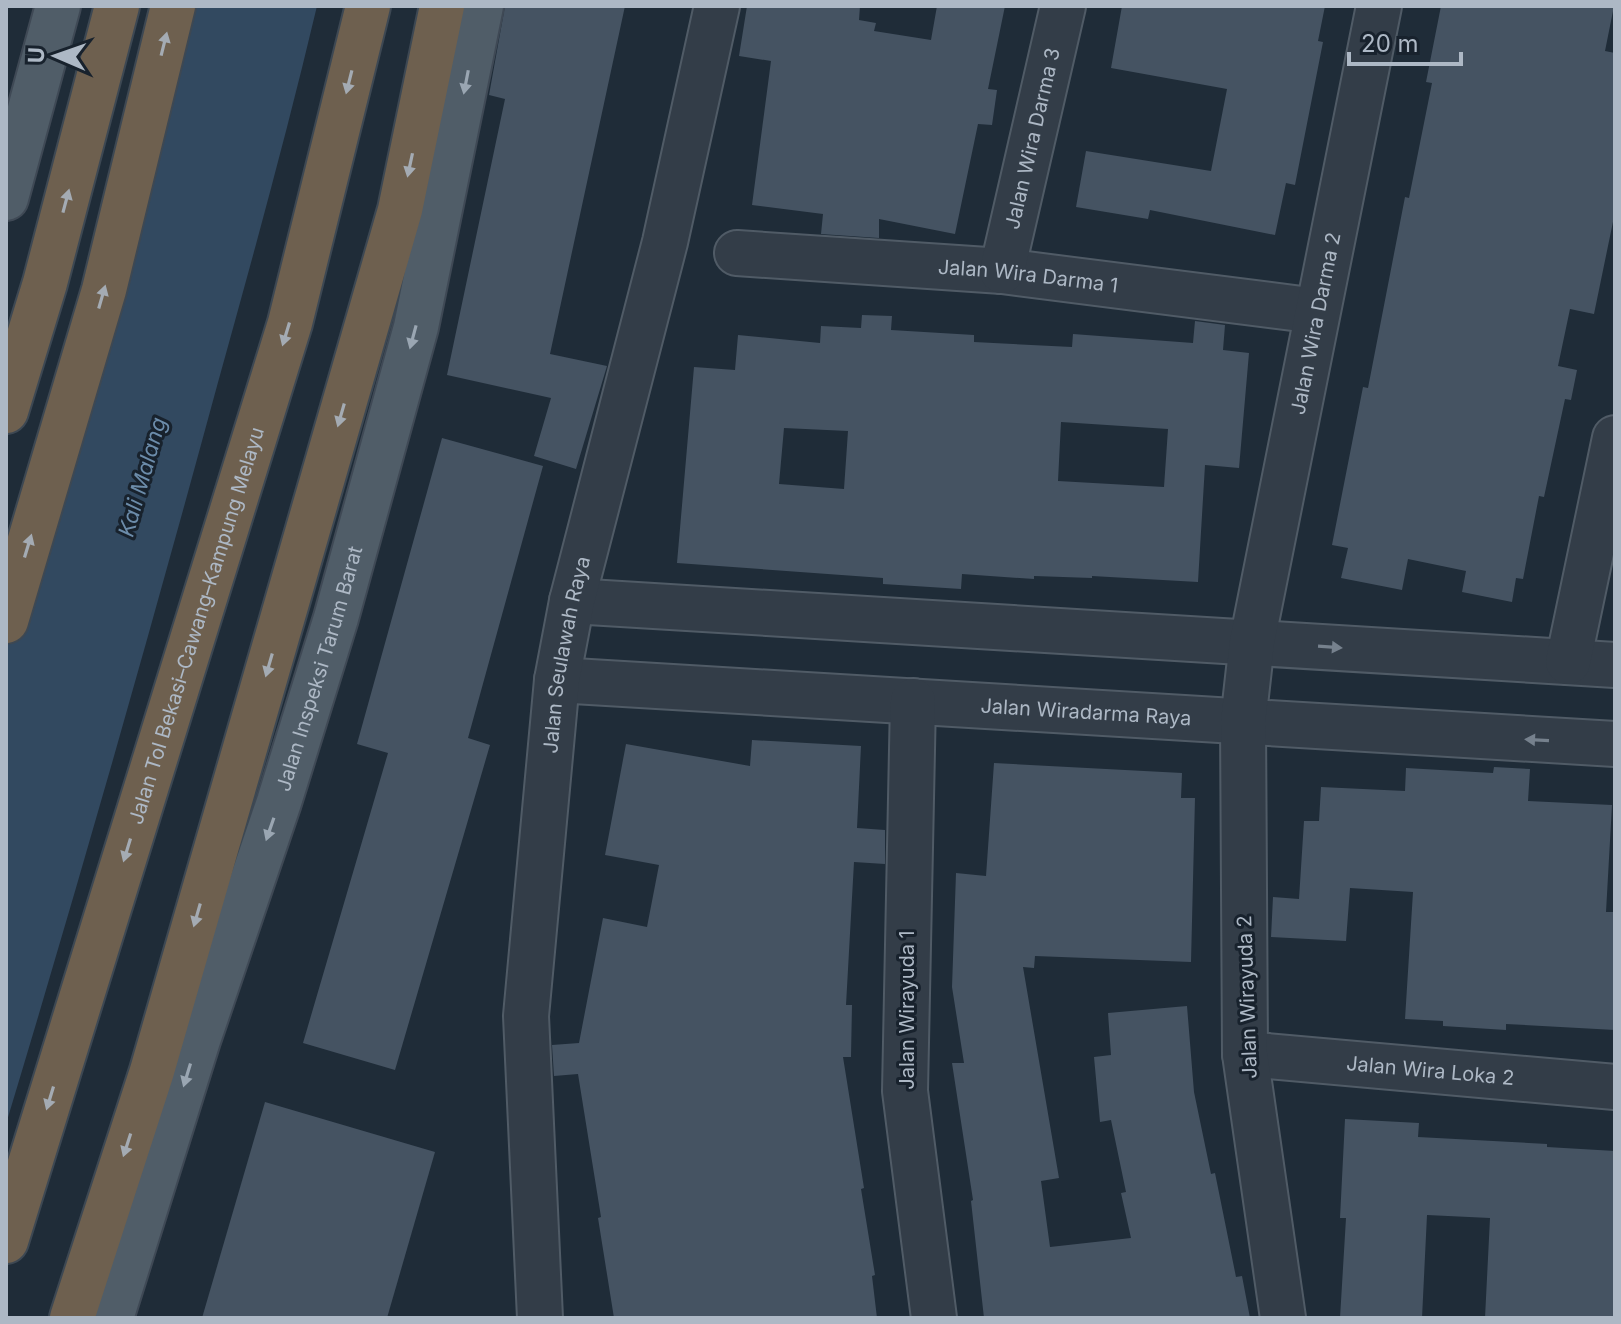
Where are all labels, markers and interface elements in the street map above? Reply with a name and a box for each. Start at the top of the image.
north arrow [16,16,96,96]
scale bar [1349,16,1461,66]
text: 20 m [1361,29,1419,58]
one-way arrow [158,32,170,57]
street label: Jalan Wira Darma 3 [1000,45,1065,231]
text: U [23,47,49,64]
one-way arrow [343,69,355,94]
one-way arrow [459,70,471,95]
one-way arrow [403,152,415,177]
one-way arrow [61,189,73,214]
street label: Jalan Wira Darma 2 [1286,230,1346,417]
street label: Jalan Wira Darma 1 [937,255,1120,298]
one-way arrow [96,284,109,308]
one-way arrow [279,322,292,346]
one-way arrow [407,325,419,350]
one-way arrow [334,404,347,428]
water label: Kali Malang [113,414,171,540]
street label: Jalan Tol Bekasi–Cawang–Kampung Melayu [124,424,269,827]
one-way arrow [22,534,35,558]
street label: Jalan Inspeksi Tarum Barat [271,543,367,794]
street label: Jalan Seulawah Raya [538,554,595,754]
one-way arrow [1318,641,1343,654]
one-way arrow [262,654,275,678]
street label: Jalan Wiradarma Raya [980,694,1192,730]
one-way arrow [1524,733,1549,746]
one-way arrow [264,817,276,841]
one-way arrow [120,838,133,862]
one-way arrow [190,904,203,928]
street label: Jalan Wirayuda 2 [1232,915,1262,1079]
street label: Jalan Wirayuda 1 [895,930,919,1090]
street label: Jalan Wira Loka 2 [1345,1051,1515,1090]
one-way arrow [181,1063,193,1087]
one-way arrow [43,1087,56,1111]
one-way arrow [120,1133,133,1157]

